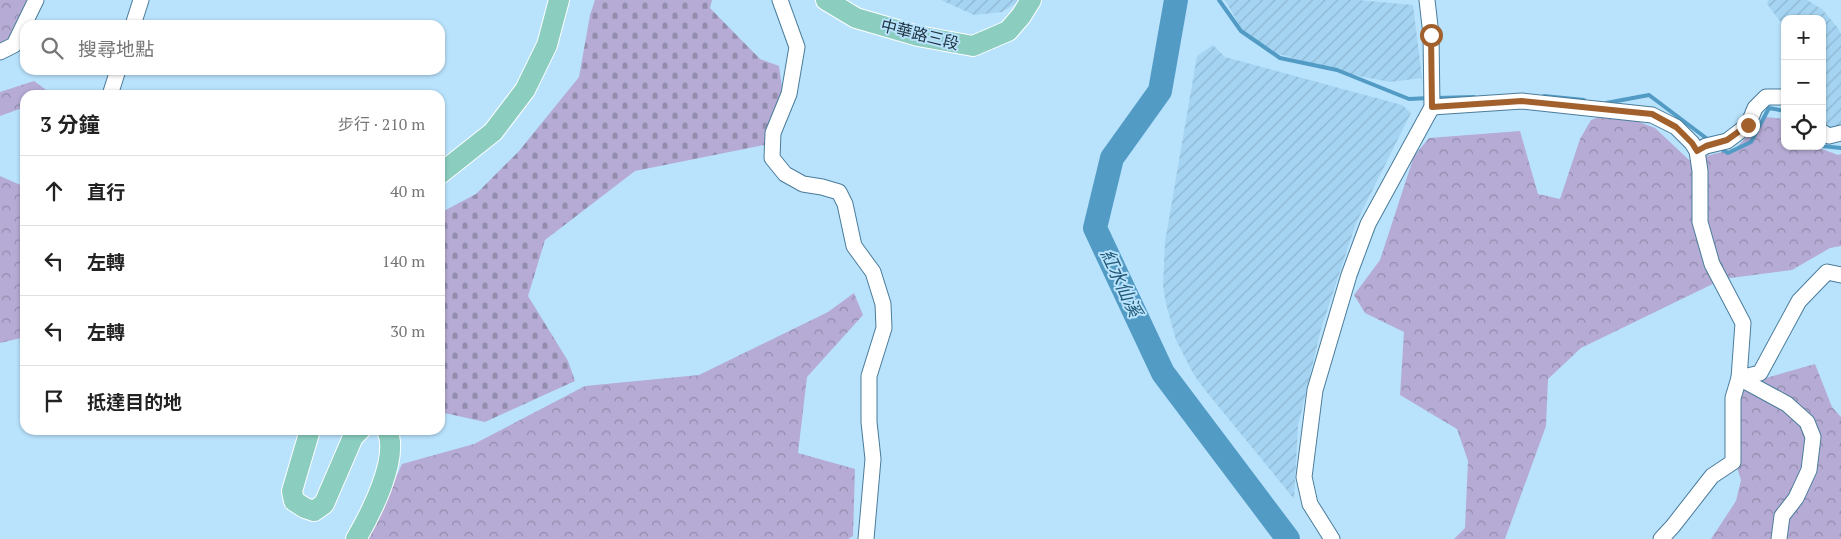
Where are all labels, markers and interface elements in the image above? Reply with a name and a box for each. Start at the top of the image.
street label: 中華路三段 [879,14,961,54]
map controls [1781,15,1826,150]
button: + [1781,15,1826,60]
search box [20,20,445,75]
route start [1420,24,1443,47]
icon: search [38,34,66,62]
text: 搜尋地點 [78,36,154,61]
button: − [1781,60,1826,105]
button: locate [1781,105,1826,150]
text: 3 分鐘 [40,110,100,138]
text: 步行 · 210 m [338,113,425,135]
route end [1737,114,1760,137]
icon: ahead [40,177,68,205]
text: 直行 [87,179,125,204]
text: 40 m [390,180,425,202]
water label: 紅水仙溪 [1096,245,1149,323]
icon: left [40,247,68,275]
text: 左轉 [87,249,125,274]
text: 140 m [382,250,425,272]
icon: left [40,317,68,345]
text: 左轉 [87,319,125,344]
text: 30 m [390,320,425,342]
icon: arrive [40,387,68,415]
text: 抵達目的地 [87,389,182,414]

